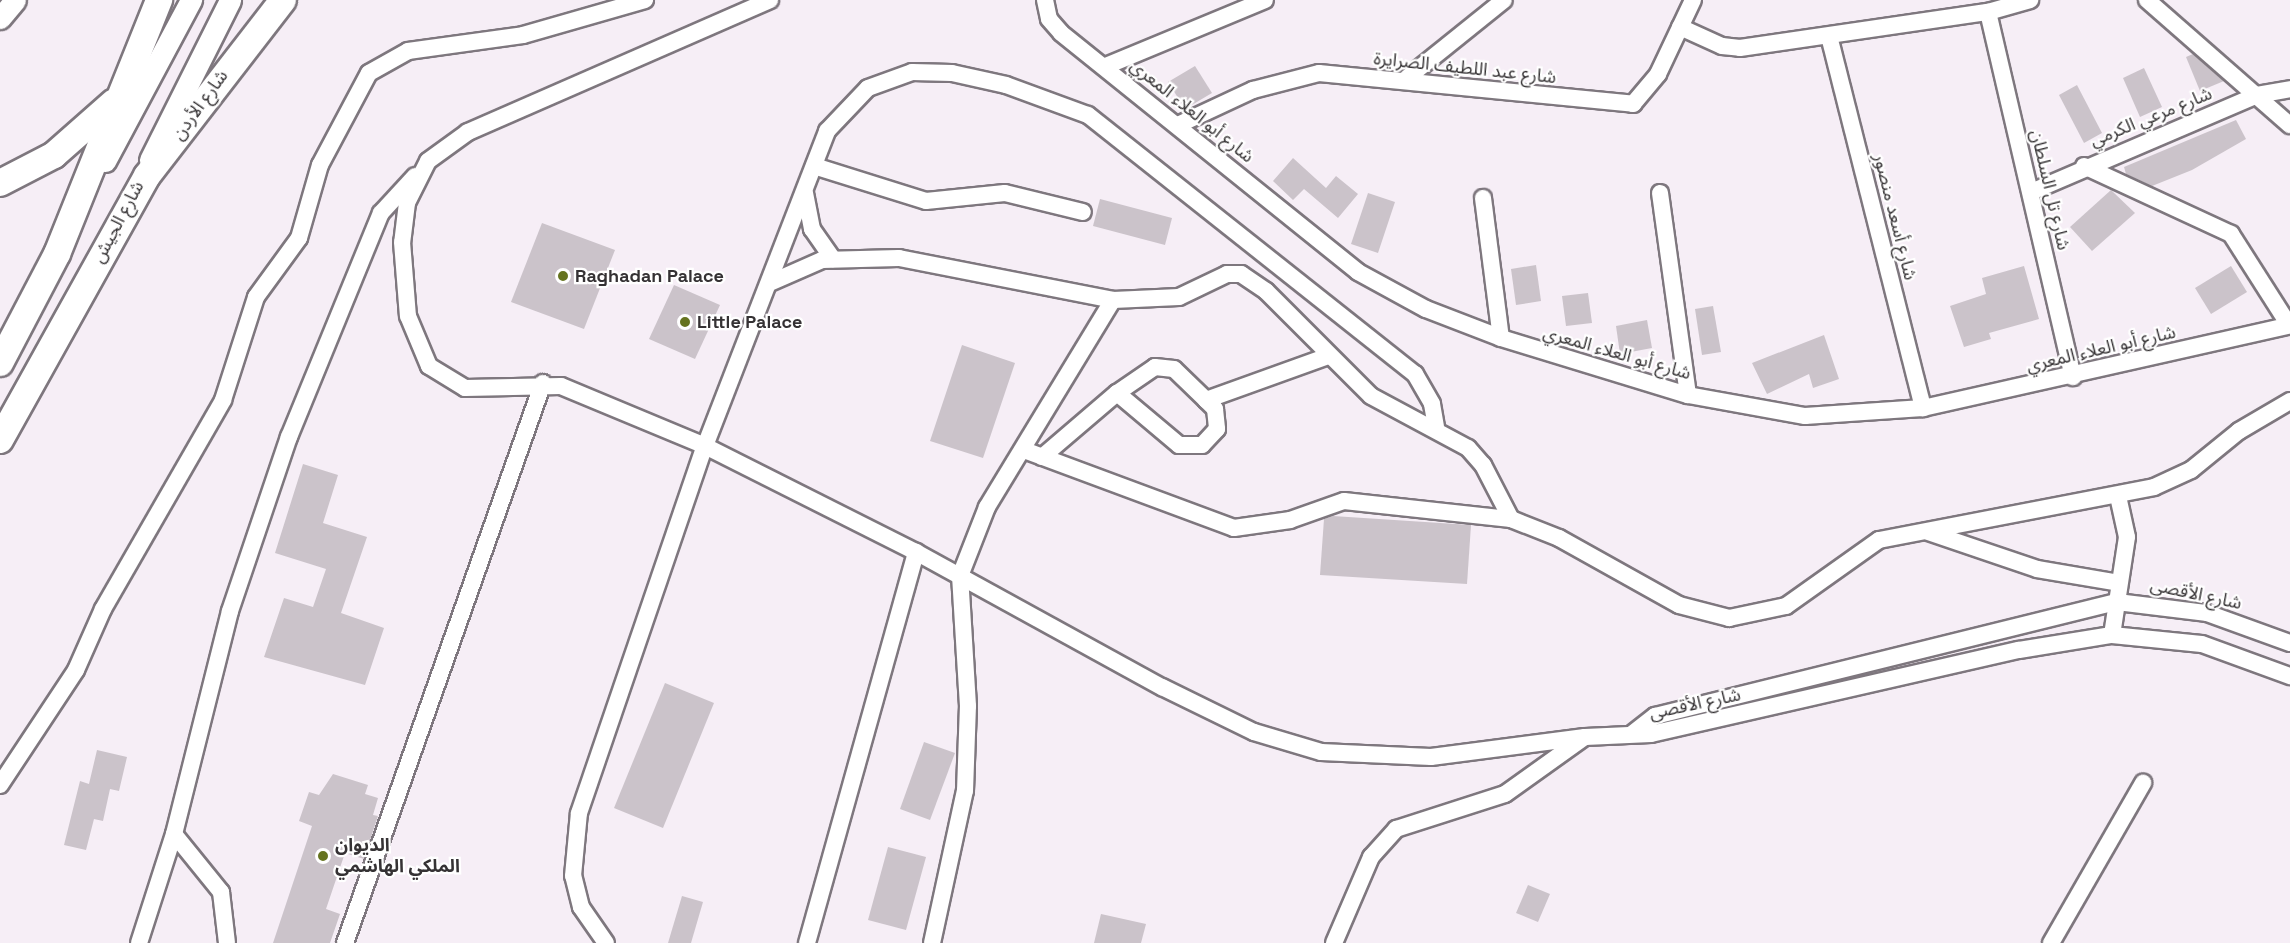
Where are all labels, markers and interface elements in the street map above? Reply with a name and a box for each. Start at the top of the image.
street label: شارع عبد اللطيف الصرايرة [1373,48,1557,88]
street label: شارع أبو العلاء المعري [1126,55,1258,167]
street label: شارع الأردن [167,66,233,144]
street label: شارع مرعي الكرمي [2087,83,2215,151]
street label: شارع تل السلطان [2026,128,2074,252]
street label: شارع أسعد منصور [1869,152,1921,282]
street label: شارع الجيش [87,177,149,267]
place label: Raghadan Palace [575,265,724,287]
marker: Raghadan Palace [556,269,570,283]
place label: Little Palace [697,311,802,333]
marker: Little Palace [678,315,692,329]
street label: شارع أبو العلاء المعري [2024,321,2178,377]
street label: شارع أبو العلاء المعري [1541,322,1693,384]
street label: شارع الأقصى [2148,574,2244,614]
street label: شارع الأقصى [1647,684,1743,724]
place label: الديوان الملكي الهاشمي [335,835,460,878]
marker: الديوان الملكي الهاشمي [316,849,330,863]

